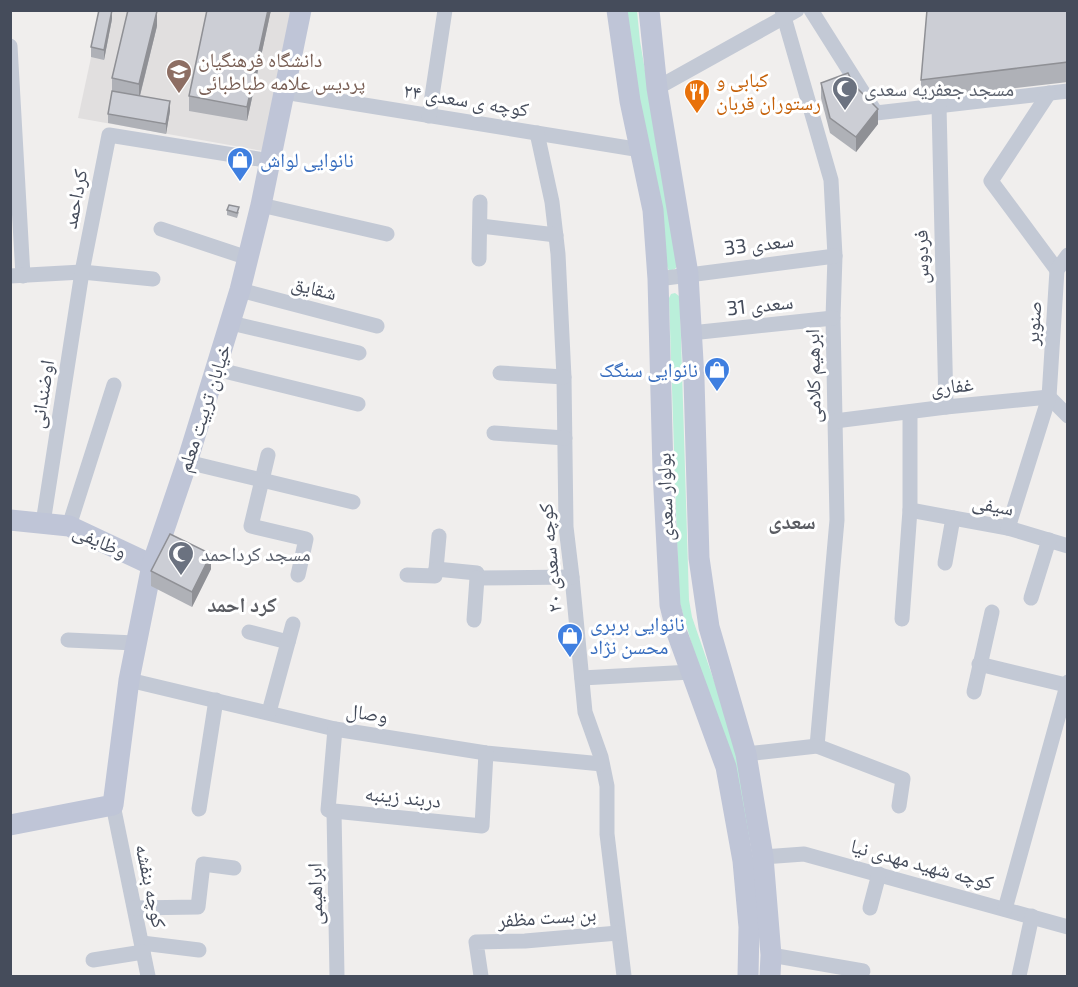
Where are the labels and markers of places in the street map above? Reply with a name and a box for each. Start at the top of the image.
place label: دانشگاه فرهنگیان پردیس علامه طباطبائی [198,47,365,95]
school or university icon: دانشگاه فرهنگیان پردیس علامه طباطبائی [164,57,194,95]
place label: کبابی و رستوران قربان [716,67,821,115]
mosque icon: مسجد جعفریه سعدی [830,74,860,112]
place label: مسجد جعفریه سعدی [864,76,1014,101]
restaurant icon: کبابی و رستوران قربان [682,77,712,115]
shop icon: نانوایی لواش [225,145,255,183]
place label: نانوایی لواش [260,147,354,172]
shop icon: نانوایی سنگک [702,355,732,393]
place label: نانوایی سنگک [599,357,698,382]
mosque icon: مسجد کرداحمد [166,539,196,577]
place label: مسجد کرداحمد [201,541,311,565]
place label: نانوایی بربری محسن نژاد [590,611,685,659]
shop icon: نانوایی بربری محسن نژاد [555,621,585,659]

